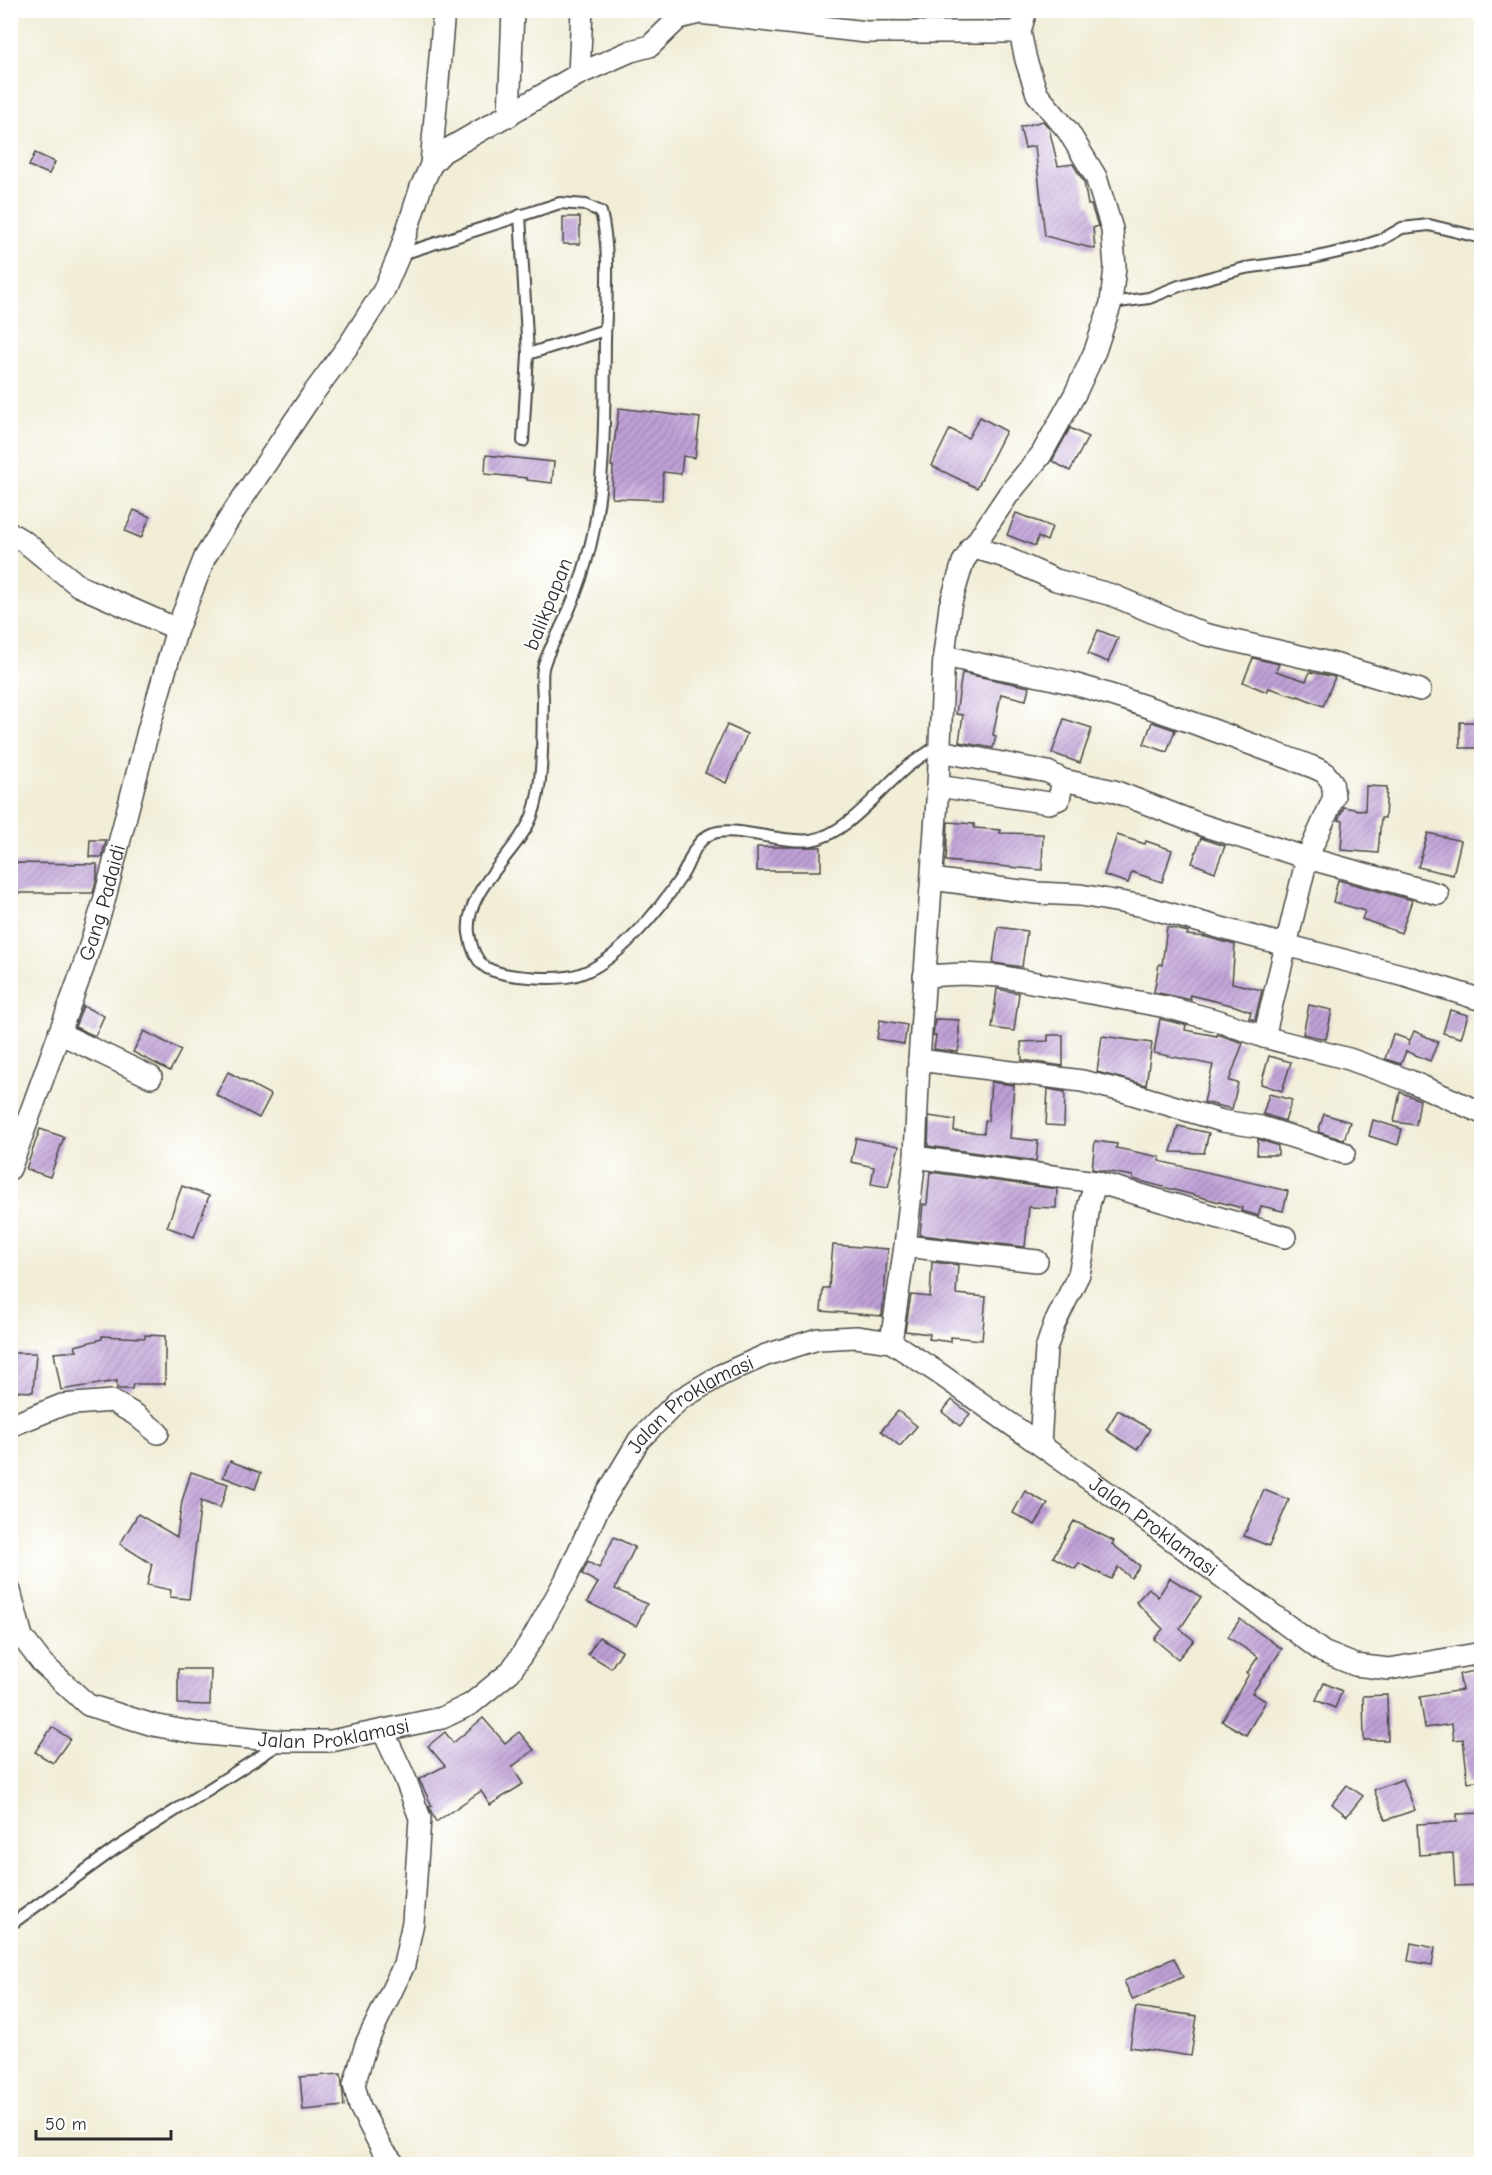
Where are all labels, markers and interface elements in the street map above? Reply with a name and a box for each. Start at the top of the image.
street label: balikpapan [519,554,577,654]
street label: Gang Padaidi [74,842,130,964]
street label: Jalan Proklamasi [622,1350,757,1457]
street label: Jalan Proklamasi [1085,1472,1222,1581]
street label: Jalan Proklamasi [257,1713,411,1753]
scale bar [36,2103,171,2141]
text: 50 m [45,2114,87,2135]

